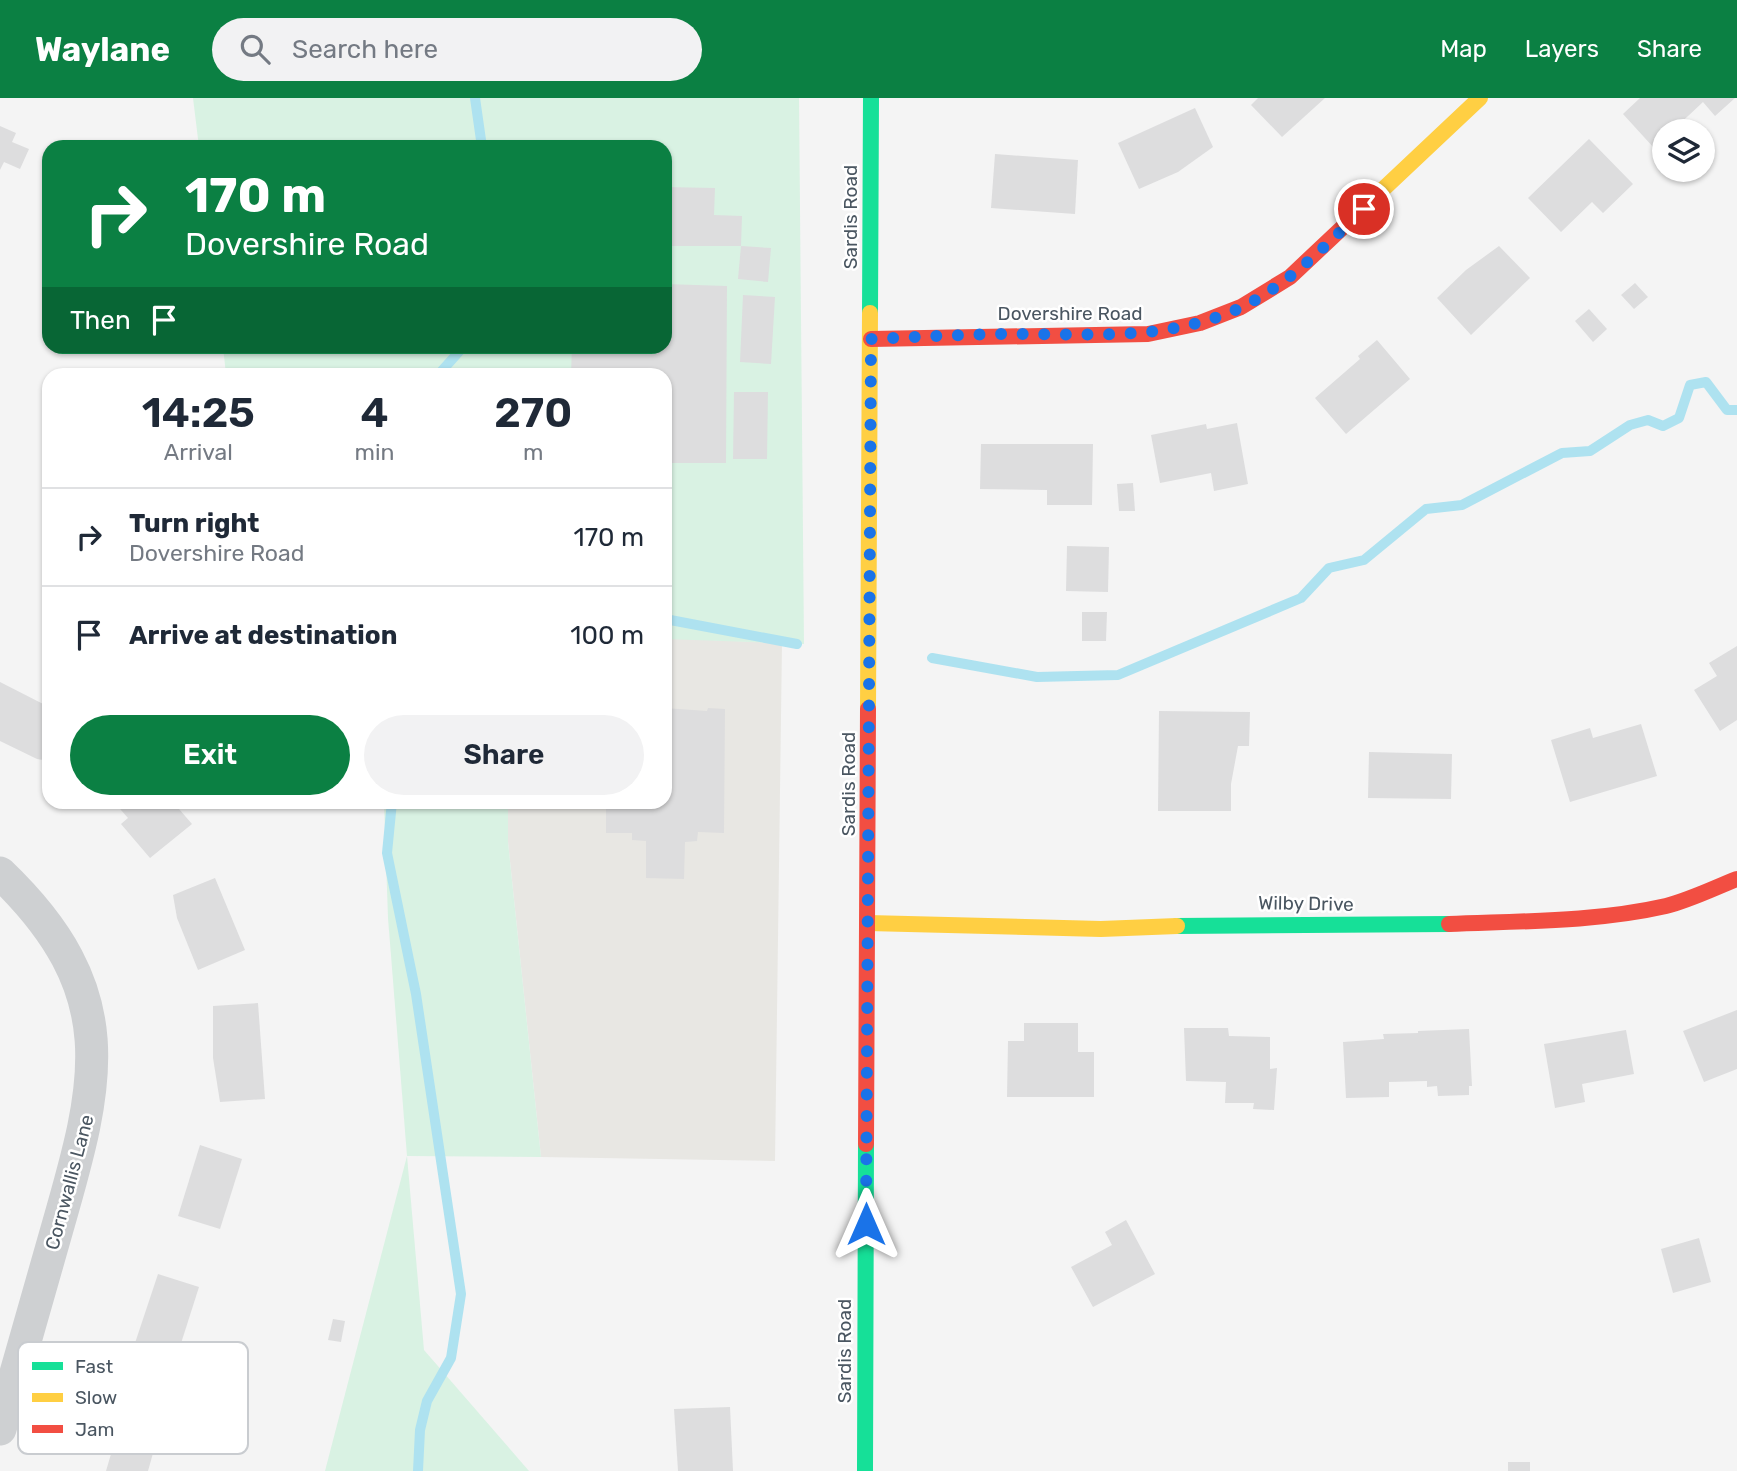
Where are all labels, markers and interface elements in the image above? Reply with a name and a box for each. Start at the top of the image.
search box [212,18,702,81]
text: Waylane [35,30,170,69]
icon: search [236,30,274,68]
text: Search here [292,34,438,65]
text: Map [1440,35,1487,63]
text: Layers [1525,35,1599,63]
text: Share [1637,35,1702,63]
map controls [1652,119,1715,182]
button: layers [1652,119,1715,182]
street label: Sardis Road [839,165,862,269]
text: 170 m [185,166,326,224]
icon: right [70,168,161,259]
pin [1334,179,1394,239]
icon: arrive [1345,190,1383,228]
text: Dovershire Road [185,225,429,263]
icon: arrive [145,301,183,339]
street label: Dovershire Road [998,302,1142,325]
text: Then [70,305,131,336]
text: 14:25 [142,388,255,438]
text: 4 [361,388,389,438]
text: 270 [494,388,572,438]
text: Arrival [164,438,233,466]
text: min [355,438,395,466]
text: m [523,438,543,466]
text: Turn right [129,508,259,539]
icon: right [70,518,108,556]
text: 170 m [574,522,644,553]
text: Dovershire Road [129,539,304,567]
icon: arrive [70,616,108,654]
text: Arrive at destination [129,620,397,651]
text: 100 m [570,620,644,651]
button: Exit [70,715,350,795]
button: Share [364,715,644,795]
street label: Sardis Road [837,732,860,836]
street label: Wilby Drive [1258,891,1354,916]
street label: Cornwallis Lane [40,1112,99,1252]
position arrow [829,1187,903,1261]
street label: Sardis Road [833,1299,856,1403]
legend [18,1342,248,1454]
text: Fast [75,1355,114,1378]
text: Slow [75,1386,117,1409]
text: Jam [75,1418,114,1441]

